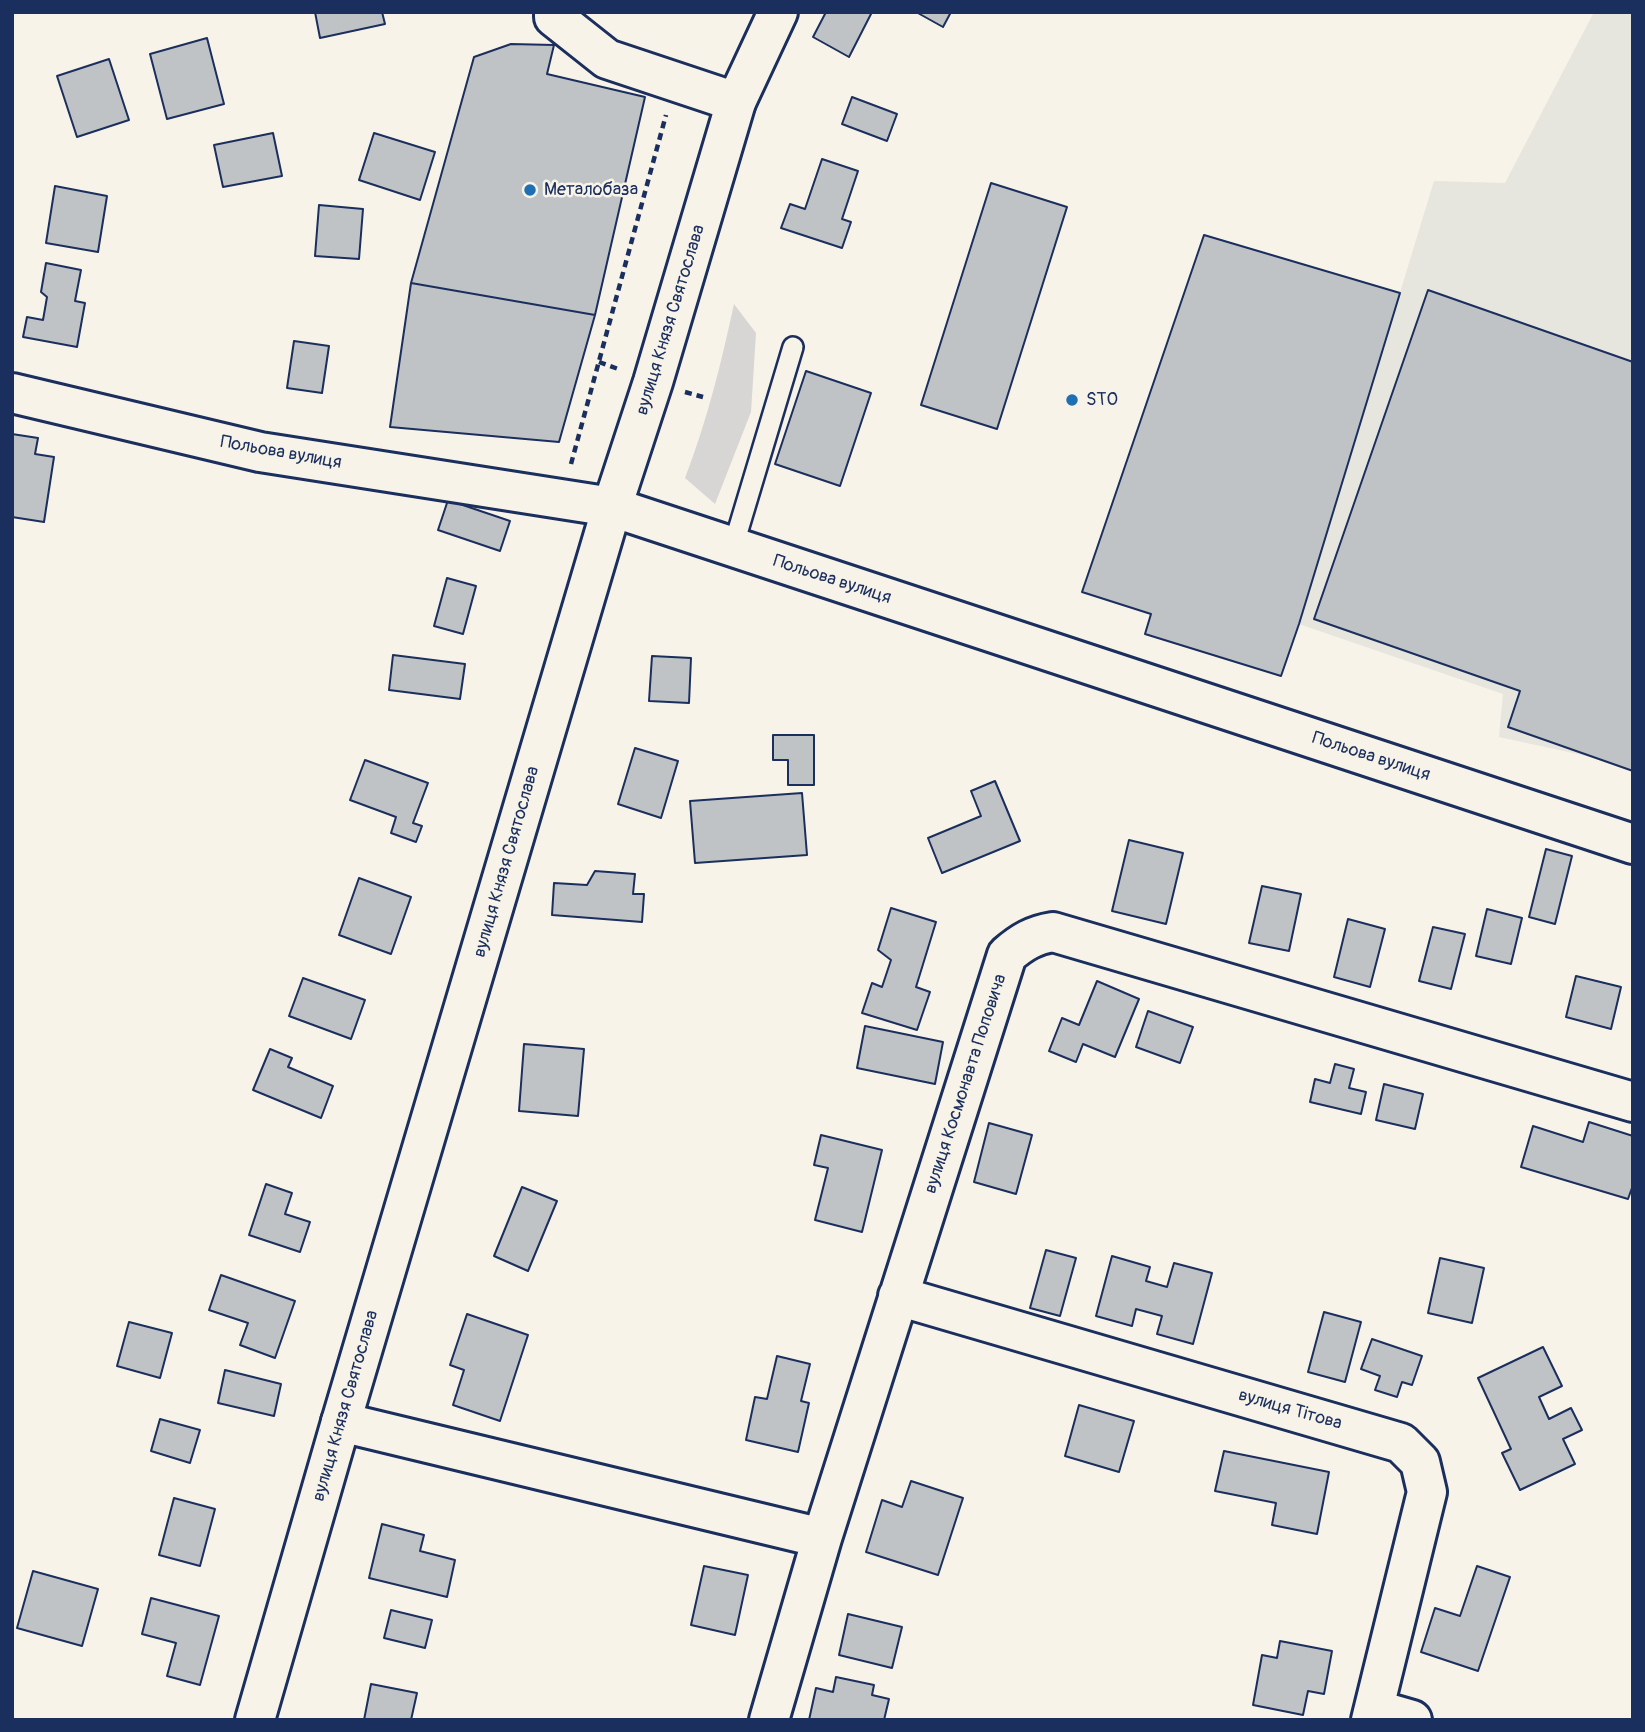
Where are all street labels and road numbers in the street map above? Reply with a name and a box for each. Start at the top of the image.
street label: вулиця Князя Святослава [632,222,710,418]
street label: Польова вулиця [219,432,343,474]
street label: Польова вулиця [770,551,894,609]
street label: Польова вулиця [1309,728,1433,786]
street label: вулиця Князя Святослава [469,764,545,960]
street label: вулиця Космонавта Поповича [920,972,1012,1196]
street label: вулиця Князя Святослава [308,1308,384,1504]
street label: вулиця Тітова [1236,1385,1344,1435]

